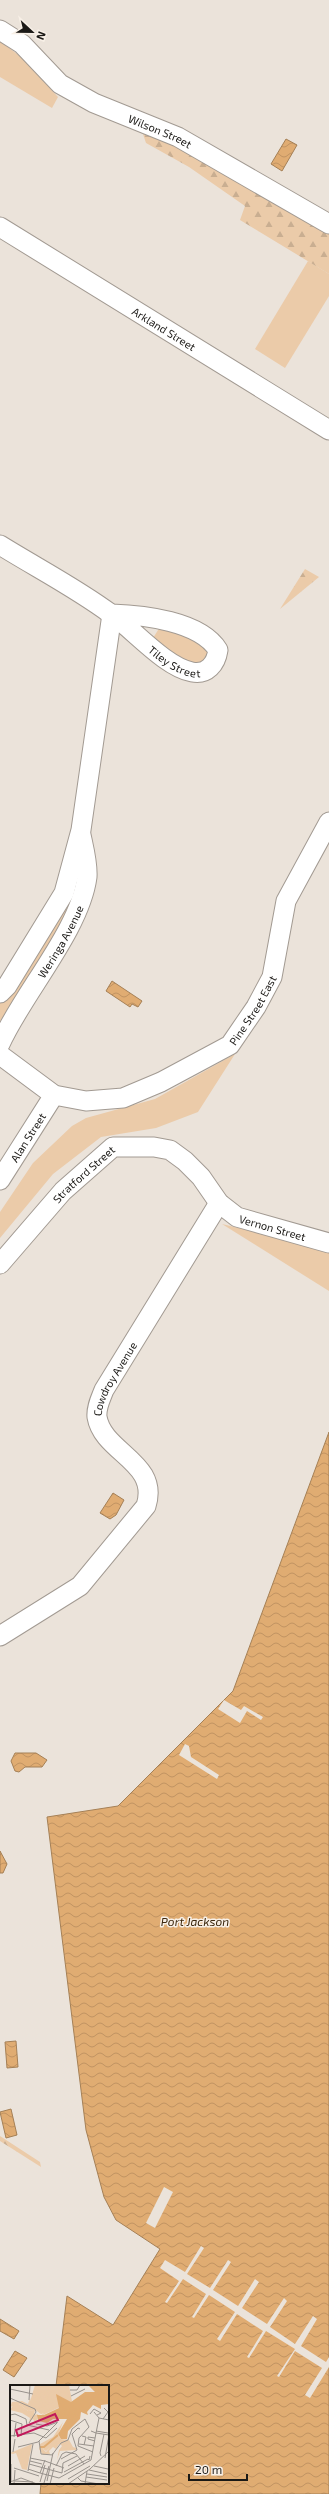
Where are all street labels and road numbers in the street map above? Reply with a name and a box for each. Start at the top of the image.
street label: Wilson Street [127,111,194,150]
street label: Arkland Street [130,304,198,353]
street label: Tiley Street [146,642,201,679]
street label: Weringa Avenue [34,903,85,980]
street label: Pine Street East [226,973,278,1047]
street label: Alan Street [7,1110,48,1164]
street label: Stratford Street [50,1142,117,1205]
street label: Vernon Street [238,1211,308,1243]
street label: Cowdroy Avenue [90,1339,139,1416]

